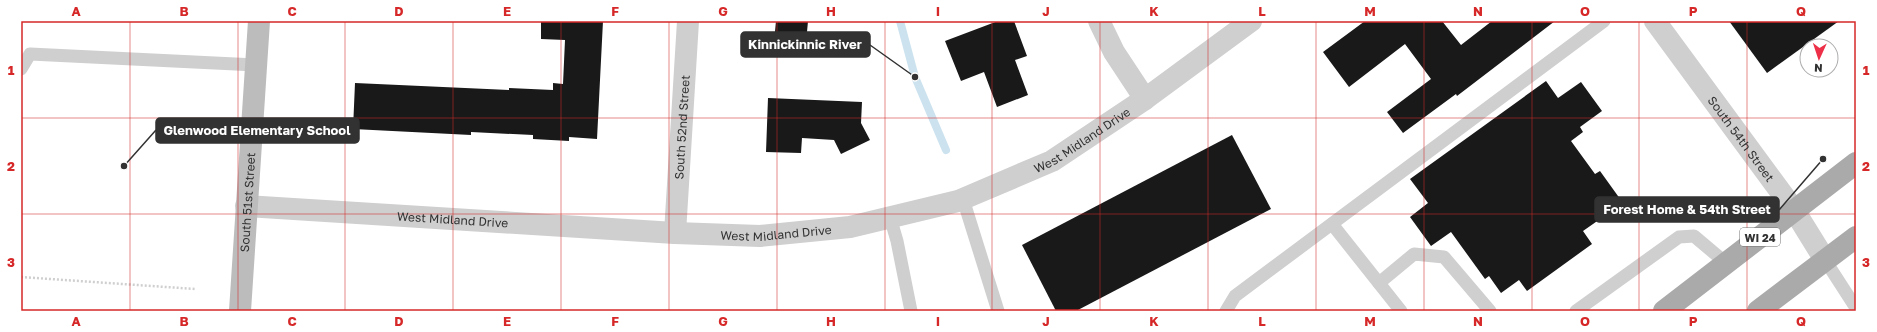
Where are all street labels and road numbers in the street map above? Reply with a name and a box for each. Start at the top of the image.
street label: South 52nd Street [671,74,692,180]
street label: South 54th Street [1705,93,1778,184]
street label: West Midland Drive [1031,104,1133,175]
street label: South 51st Street [236,152,258,253]
street label: West Midland Drive [397,208,509,230]
street label: West Midland Drive [720,221,832,244]
road number: WI 24 [1740,228,1780,246]

